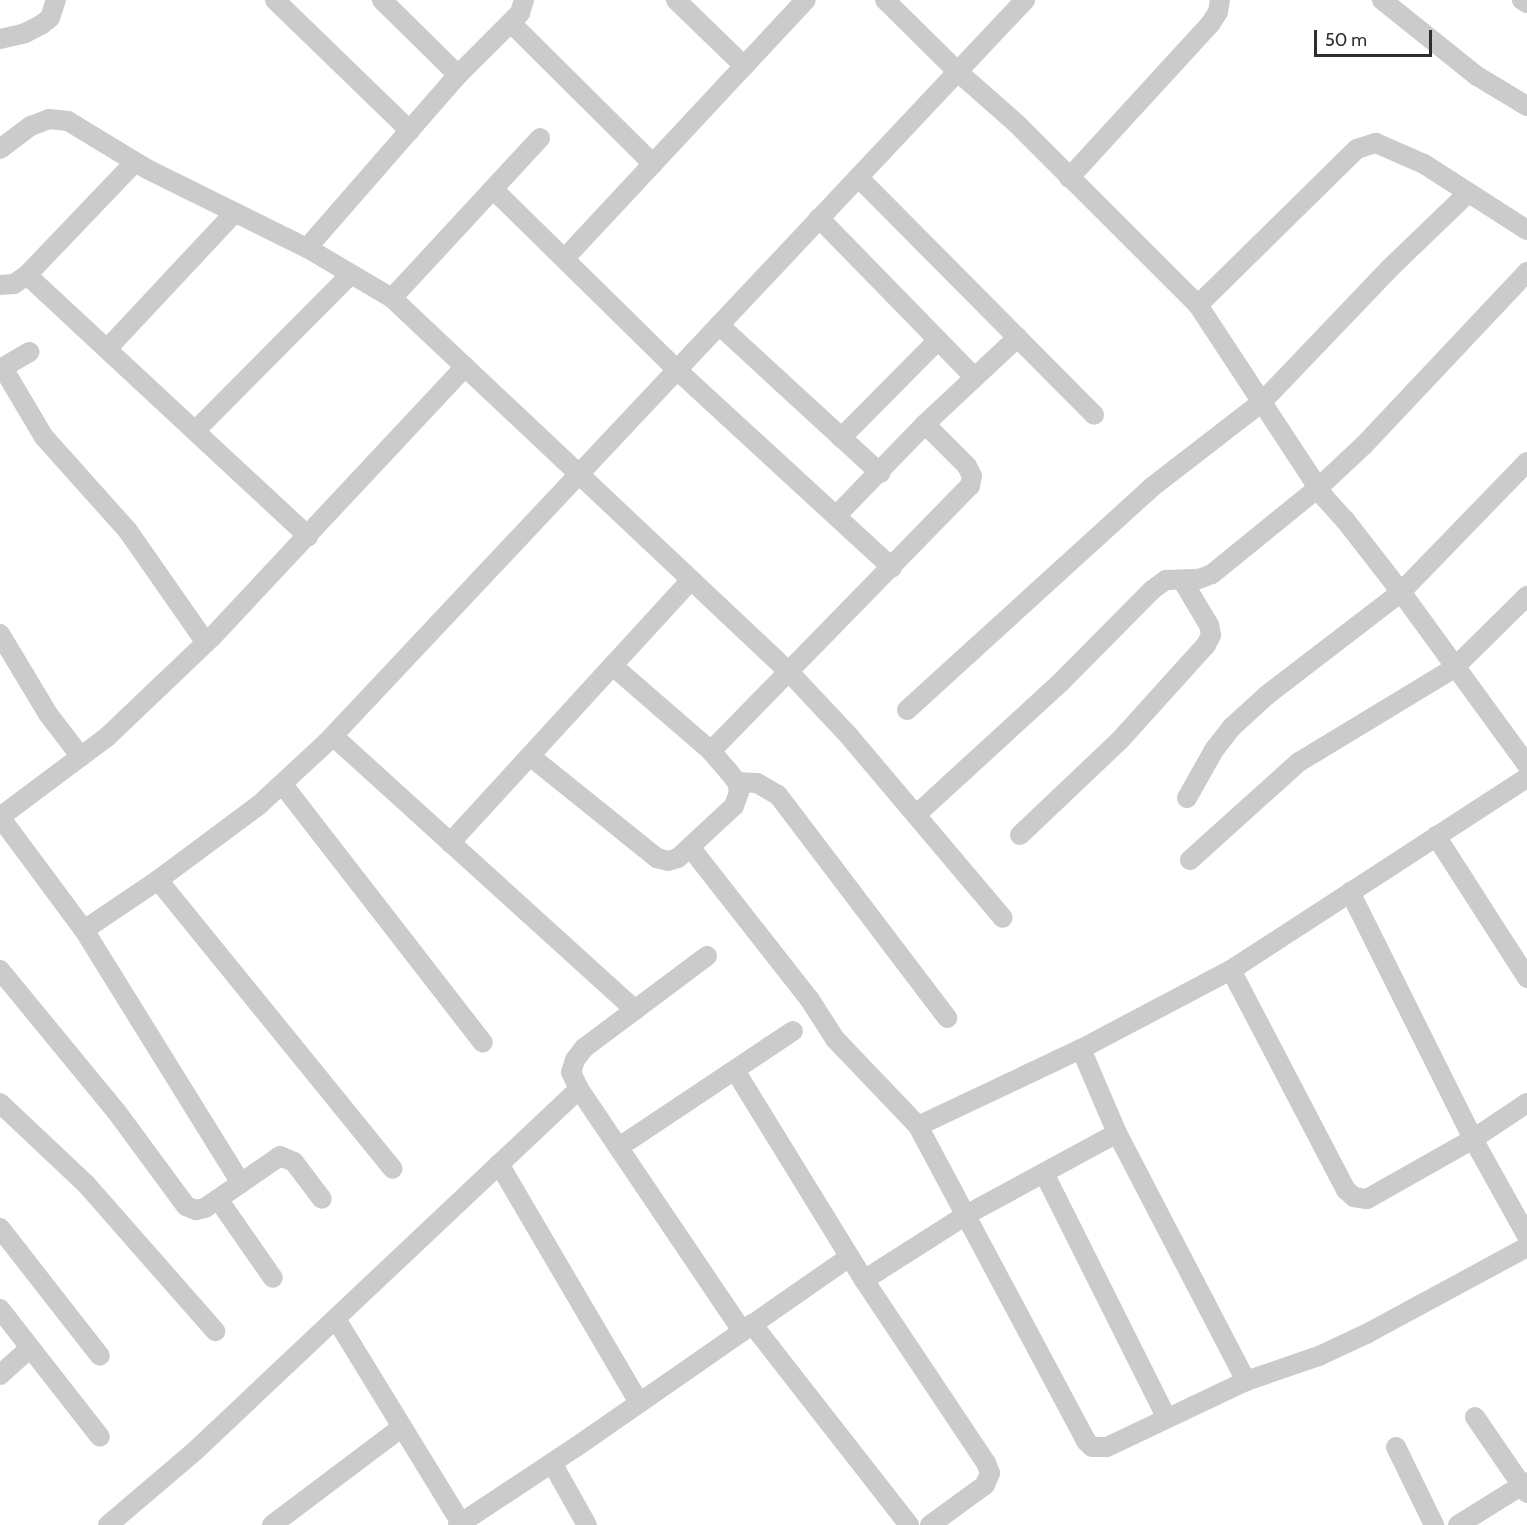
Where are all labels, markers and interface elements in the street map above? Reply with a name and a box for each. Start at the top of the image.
scale bar [1317,18,1436,56]
text: 50 m [1325,29,1367,51]

